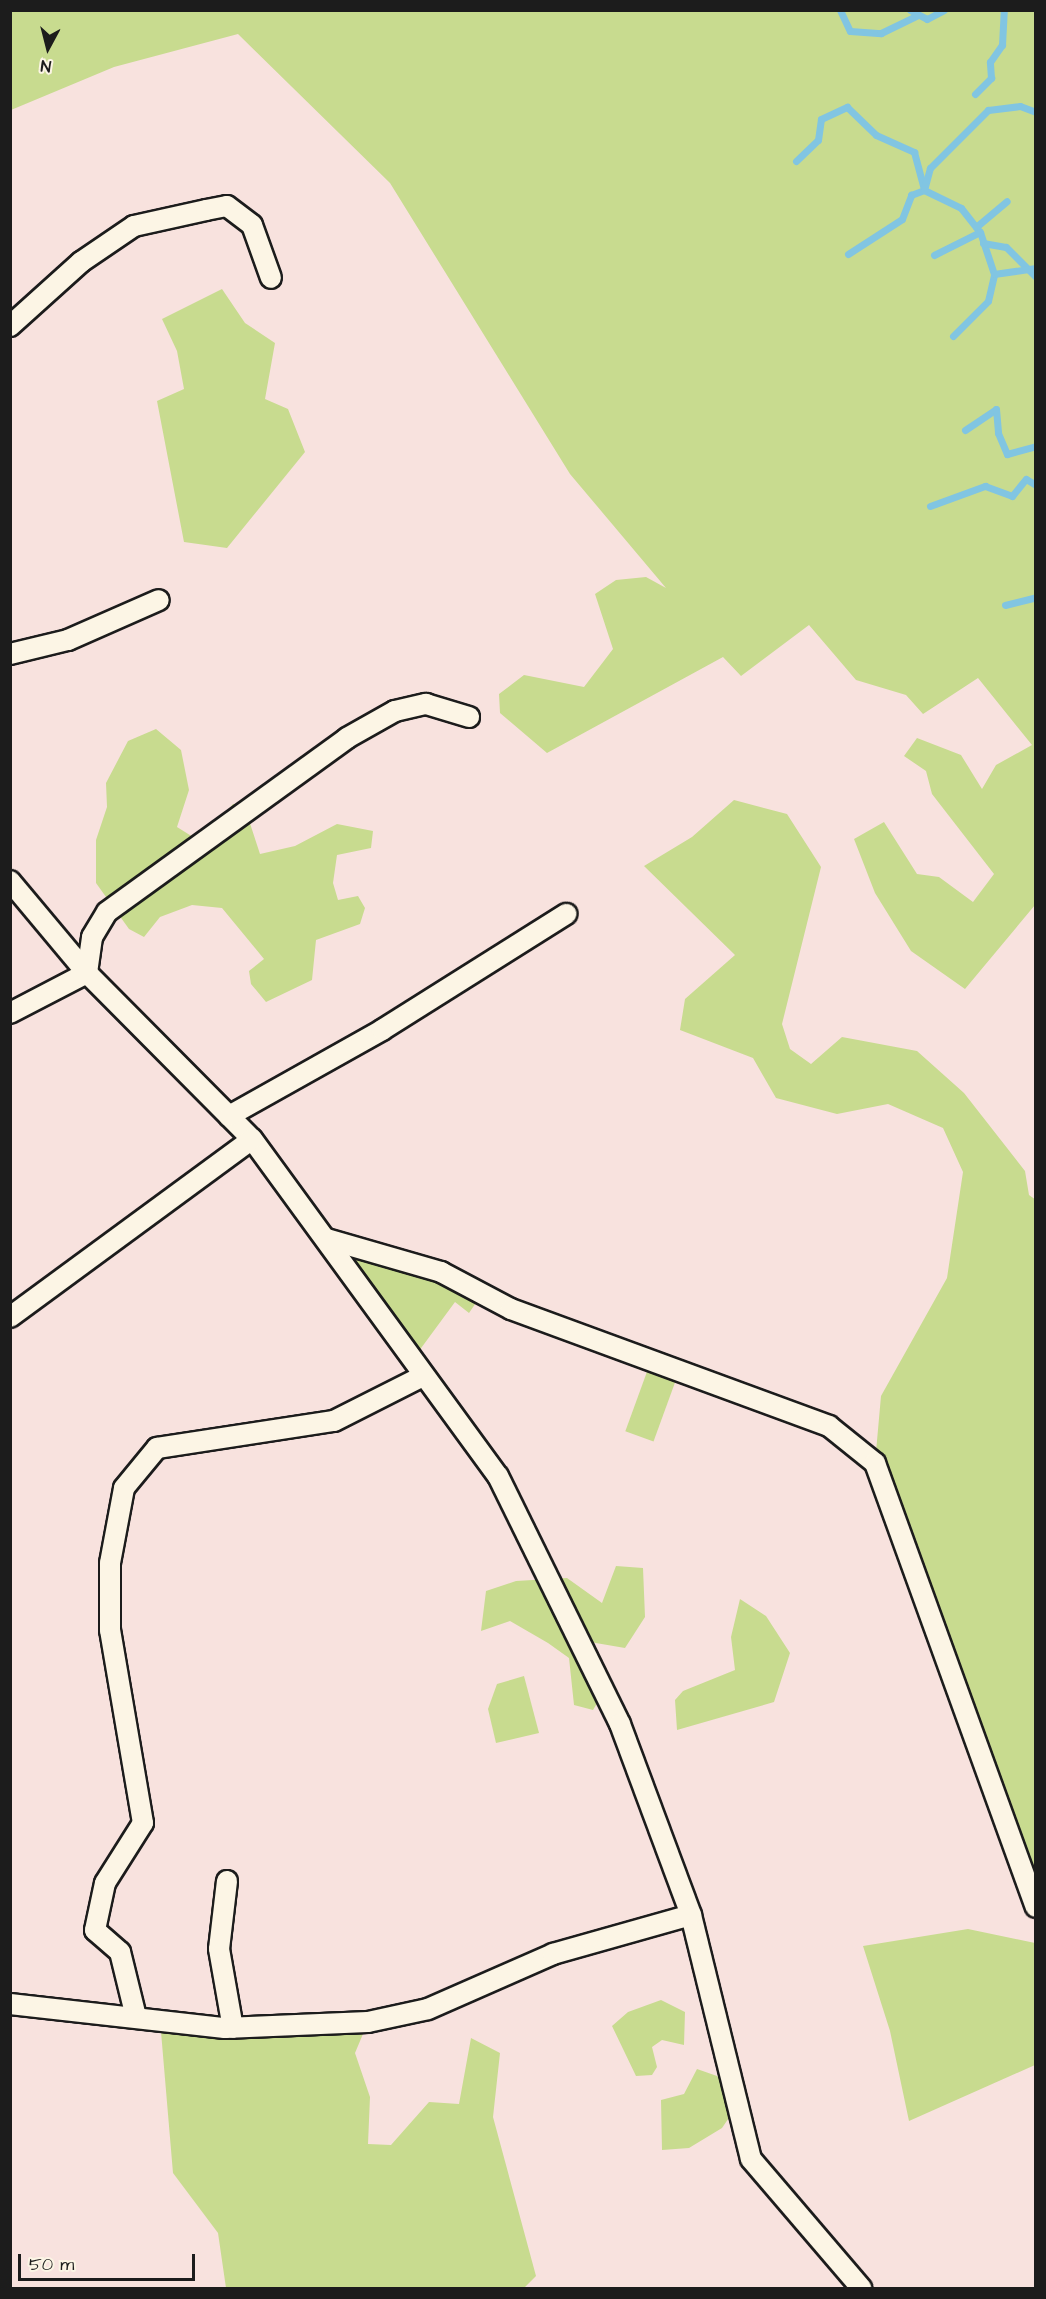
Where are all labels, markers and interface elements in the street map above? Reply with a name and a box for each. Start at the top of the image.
north arrow [18,18,78,78]
text: N [39,54,52,77]
scale bar [21,2242,198,2280]
text: 50 m [29,2252,74,2277]

